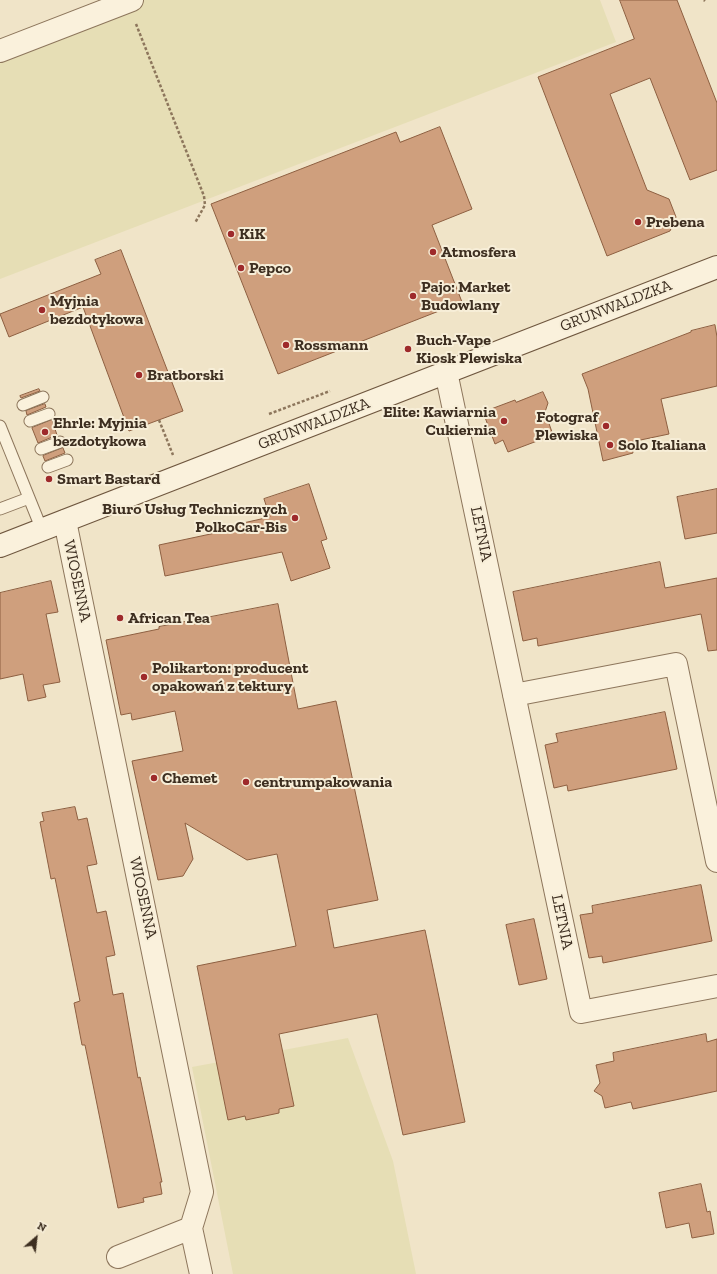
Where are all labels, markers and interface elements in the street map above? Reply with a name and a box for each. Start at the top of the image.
place label: Prebena [646,212,704,232]
marker: Prebena [633,217,643,227]
place label: KiK [239,224,265,244]
marker: KiK [226,229,236,239]
place label: Atmosfera [441,242,516,262]
marker: Atmosfera [428,247,438,257]
place label: Pepco [249,258,291,278]
marker: Pepco [236,263,246,273]
street label: GRUNWALDZKA [557,276,675,336]
place label: Pajo: Market Budowlany [421,277,510,315]
place label: Myjnia bezdotykowa [50,291,143,329]
marker: Pajo: Market Budowlany [408,291,418,301]
marker: Myjnia bezdotykowa [37,305,47,315]
place label: Buch-Vape Kiosk Plewiska [416,330,522,368]
place label: Rossmann [294,335,368,355]
marker: Rossmann [281,340,291,350]
marker: Buch-Vape Kiosk Plewiska [403,344,413,354]
place label: Bratborski [147,365,224,385]
marker: Bratborski [134,370,144,380]
street label: GRUNWALDZKA [255,394,373,454]
place label: Elite: Kawiarnia Cukiernia [383,402,496,440]
place label: Fotograf Plewiska [535,407,598,445]
place label: Ehrle: Myjnia bezdotykowa [53,413,147,451]
marker: Elite: Kawiarnia Cukiernia [499,416,509,426]
marker: Fotograf Plewiska [601,421,611,431]
marker: Ehrle: Myjnia bezdotykowa [40,427,50,437]
place label: Solo Italiana [618,435,706,455]
marker: Solo Italiana [605,440,615,450]
place label: Smart Bastard [57,469,160,489]
marker: Smart Bastard [44,474,54,484]
place label: Biuro Usług Technicznych PolkoCar-Bis [102,499,287,537]
street label: LETNIA [466,505,496,563]
marker: Biuro Usług Technicznych PolkoCar-Bis [290,513,300,523]
street label: WIOSENNA [59,538,95,624]
place label: African Tea [128,608,210,628]
marker: African Tea [115,613,125,623]
place label: Polikarton: producent opakowań z tektury [152,658,308,696]
marker: Polikarton: producent opakowań z tektury [139,672,149,682]
place label: Chemet [162,768,217,788]
place label: centrumpakowania [254,772,392,792]
marker: Chemet [149,773,159,783]
marker: centrumpakowania [241,777,251,787]
street label: WIOSENNA [125,855,161,941]
street label: LETNIA [547,893,577,951]
north arrow [16,1218,56,1258]
text: N [35,1219,49,1235]

